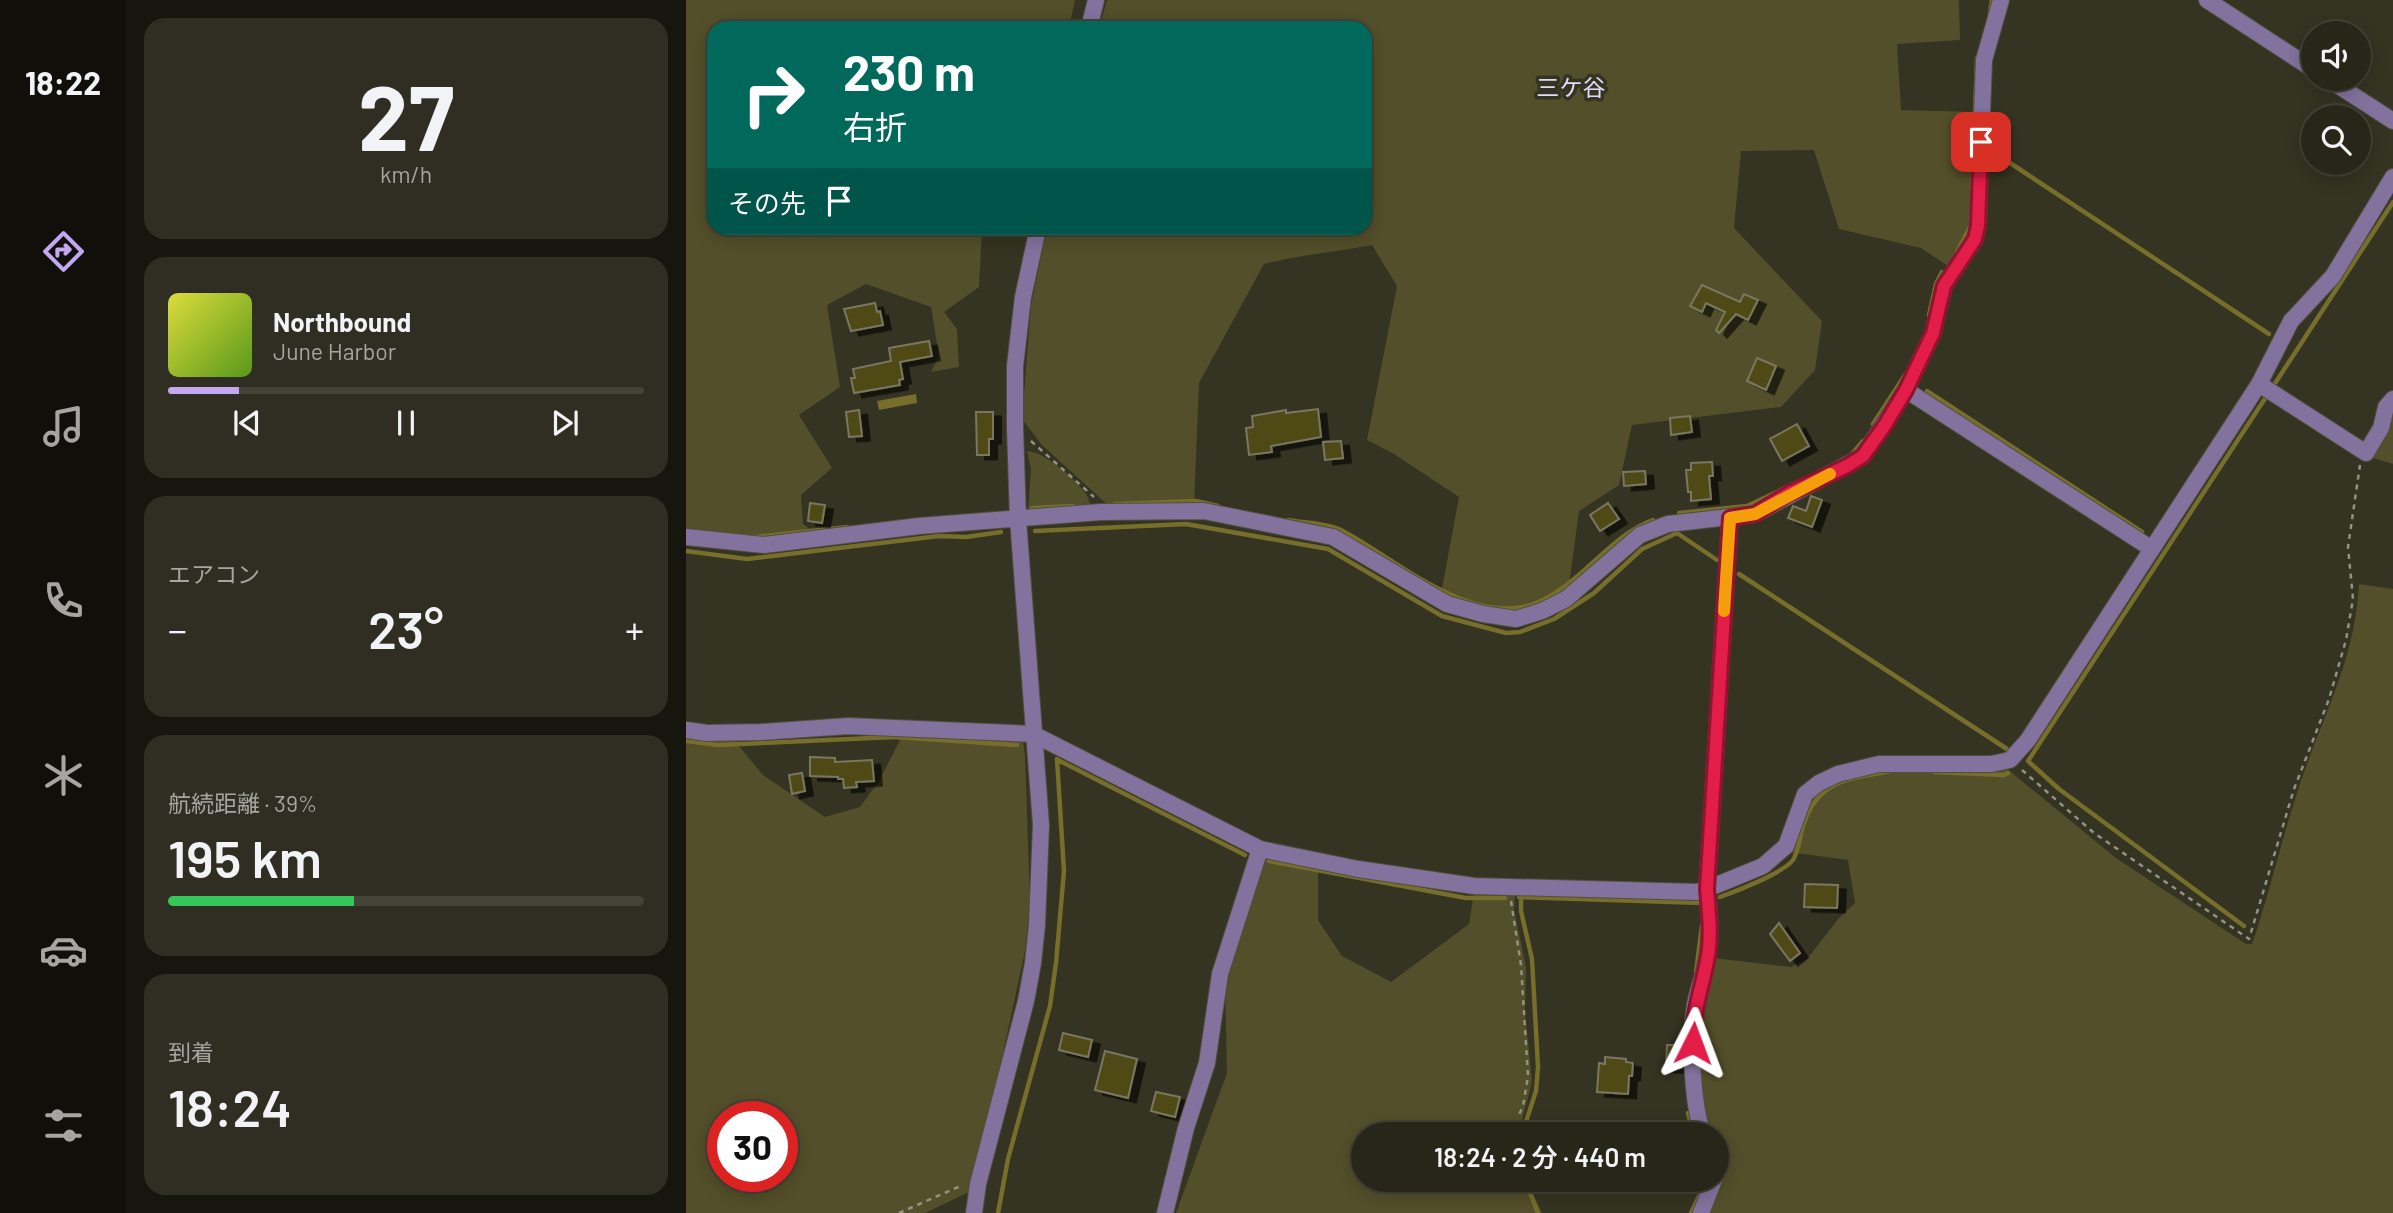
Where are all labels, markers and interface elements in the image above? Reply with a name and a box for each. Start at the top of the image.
map controls [2301,21,2371,175]
button: sound [2301,21,2371,91]
text: 230 m [843,42,975,101]
icon: right [728,49,819,140]
text: 27 [358,60,454,169]
text: 18:22 [25,63,101,101]
district label: 三ケ谷 [1537,73,1606,101]
button: search [2301,105,2371,175]
text: 右折 [843,107,907,145]
pin [1951,112,2011,172]
icon: arrive [1962,123,2000,161]
text: km/h [380,160,432,188]
icon: arrive [820,182,858,220]
text: その先 [728,187,806,218]
icon: directions [39,227,88,276]
text: Northbound [273,306,411,337]
text: June Harbor [273,337,396,365]
icon: music [39,402,88,451]
icon: previous [228,404,266,442]
icon: pause [387,404,425,442]
icon: next [546,404,584,442]
text: エアコン [168,560,260,588]
icon: phone [39,576,88,625]
text: 23° [368,597,444,659]
text: − [168,606,187,652]
text: + [625,606,644,652]
icon: climate [39,751,88,800]
text: 航続距離 · 39% [168,789,317,817]
text: 195 km [168,826,322,888]
icon: car [39,926,88,975]
position arrow [1656,1006,1730,1080]
text: 到着 [168,1038,214,1066]
text: 18:24 [168,1075,292,1137]
icon: filters [39,1101,88,1150]
speed limit sign: 30 [707,1101,798,1192]
text: 18:24 · 2 分 · 440 m [1434,1141,1646,1172]

